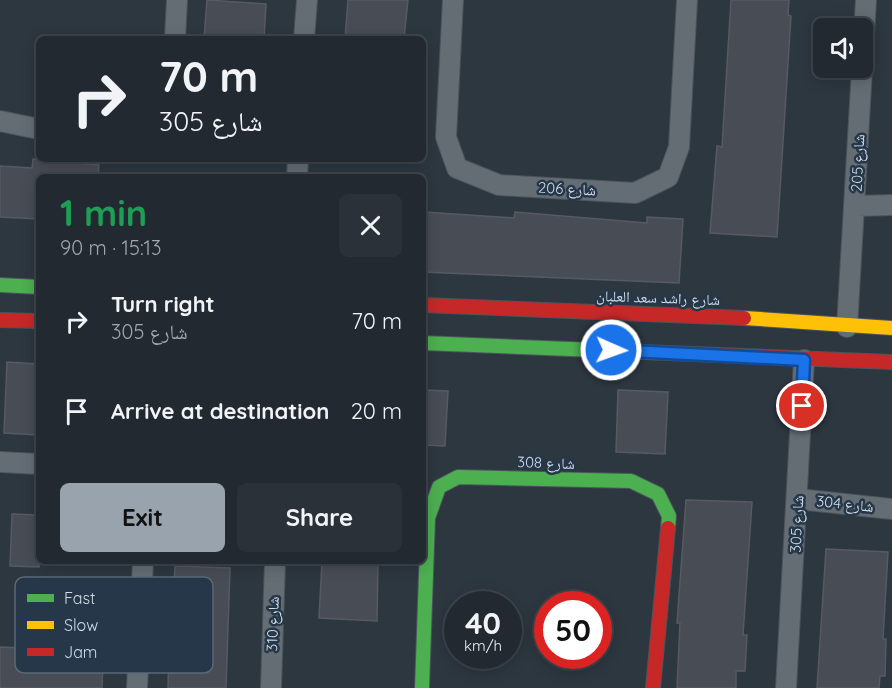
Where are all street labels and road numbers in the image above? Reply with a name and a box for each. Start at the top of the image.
street label: شارع 205 [846,133,870,193]
street label: شارع 206 [538,177,597,201]
street label: شارع راشد سعد العلبان [596,286,720,310]
street label: شارع 308 [517,452,575,474]
street label: شارع 304 [815,491,875,517]
street label: شارع 305 [786,495,808,553]
street label: شارع 310 [262,596,284,652]

